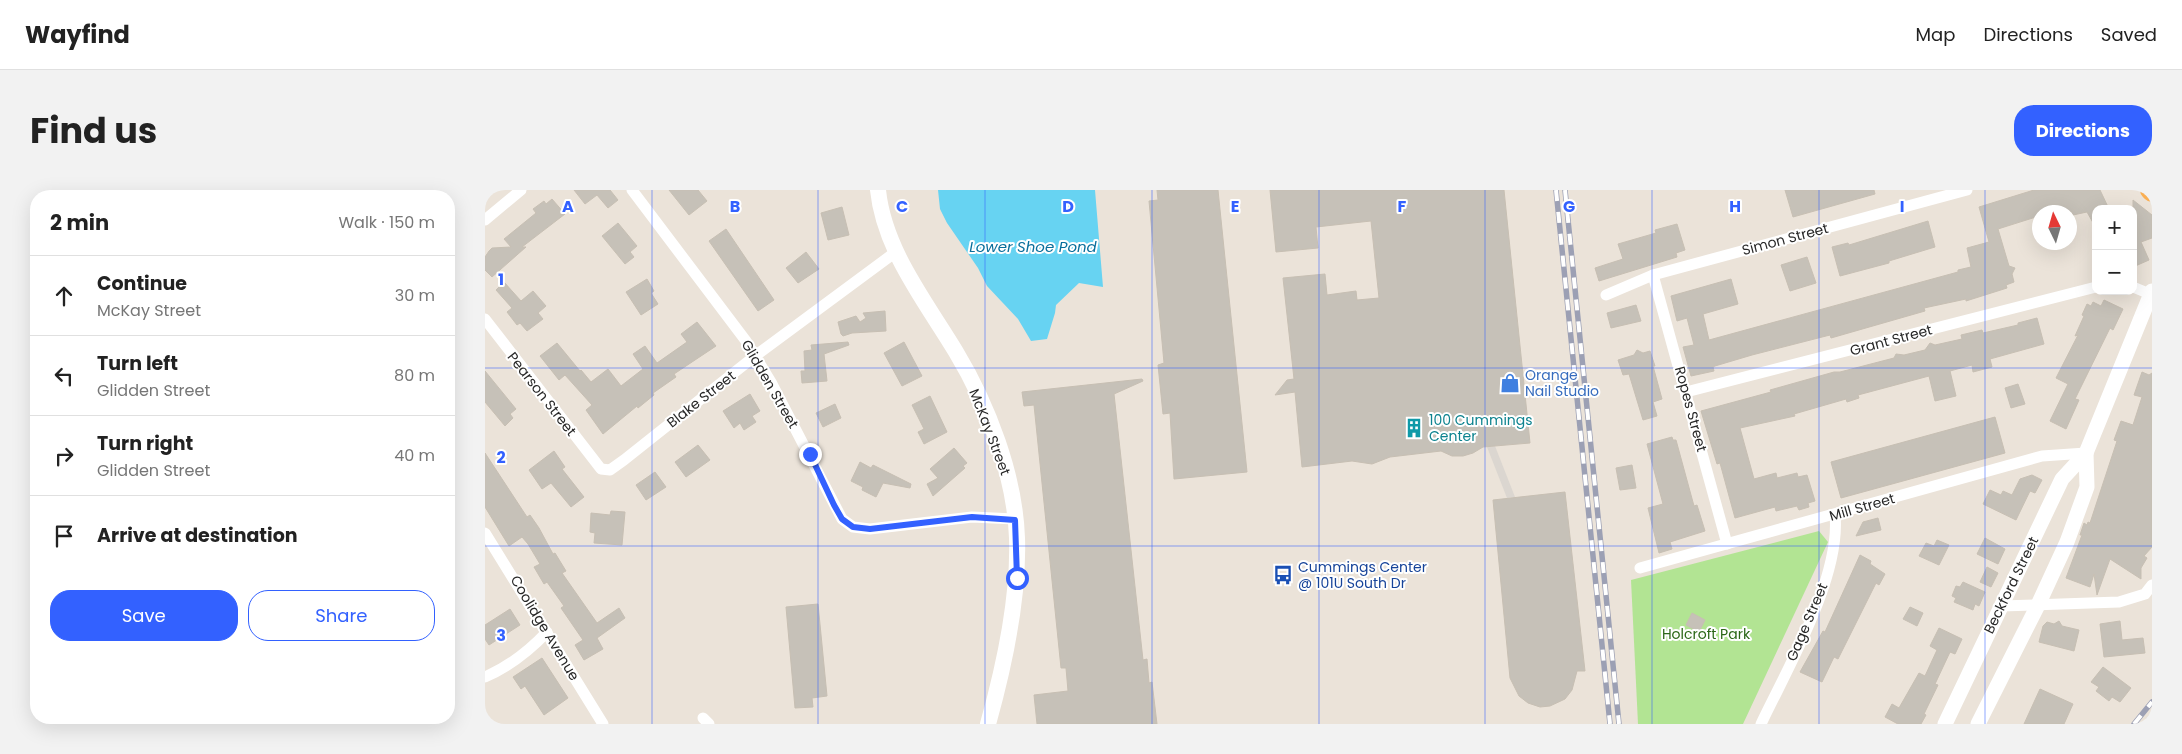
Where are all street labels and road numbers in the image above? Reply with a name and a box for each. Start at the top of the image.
street label: Simon Street [1740,218,1830,260]
street label: Grant Street [1848,319,1934,361]
street label: Glidden Street [737,336,803,432]
street label: Pearson Street [503,348,581,440]
street label: Ropes Street [1670,364,1712,454]
street label: Blake Street [662,366,740,432]
street label: McKay Street [964,386,1016,478]
street label: Mill Street [1827,488,1897,526]
street label: Beckford Street [1979,533,2043,637]
street label: Coolidge Avenue [506,572,585,685]
street label: Gage Street [1782,580,1832,664]

